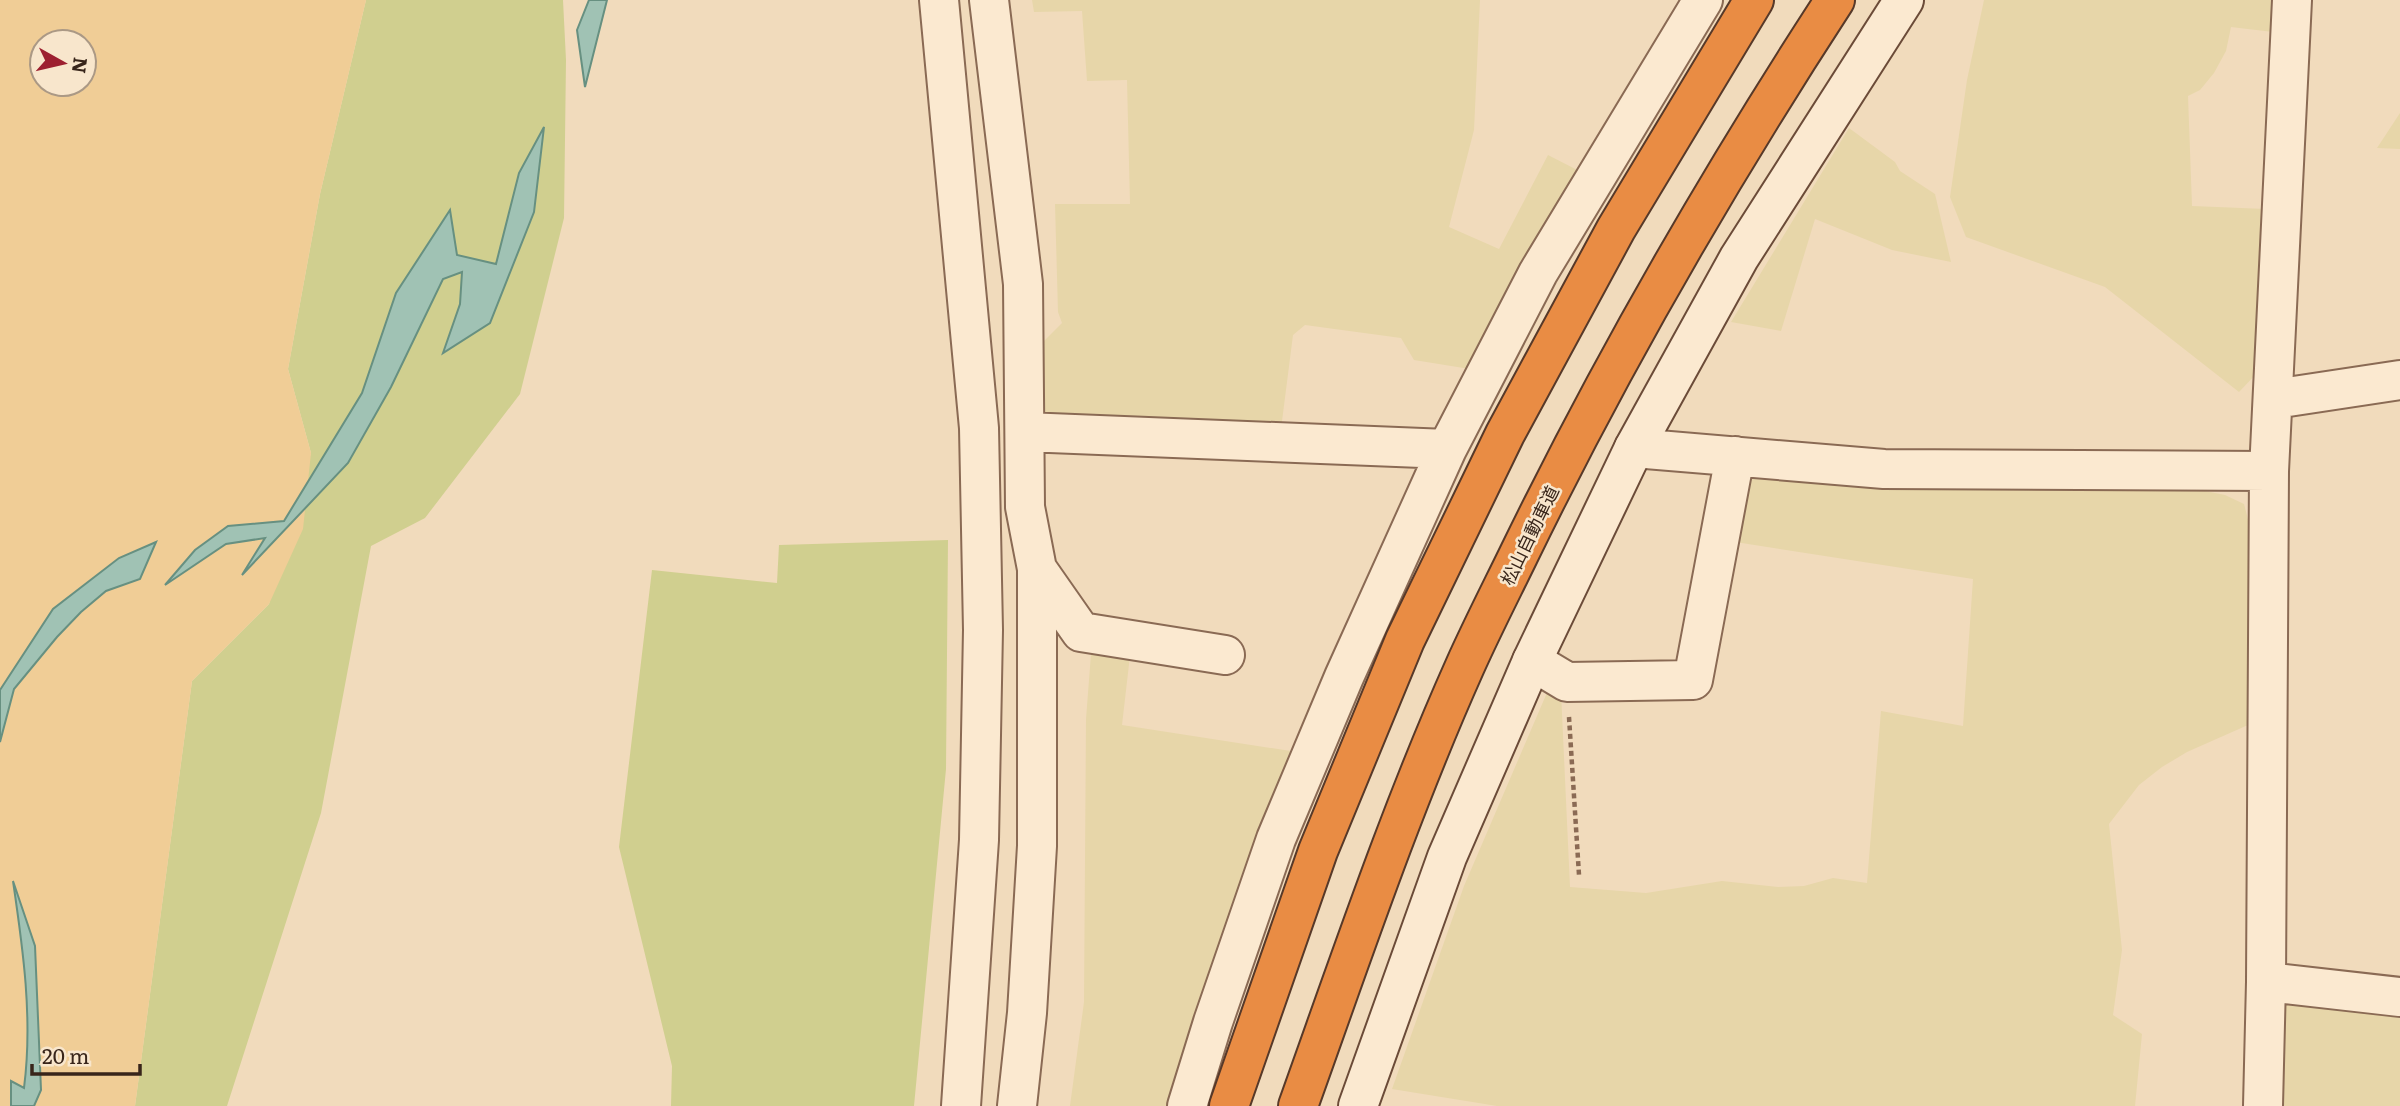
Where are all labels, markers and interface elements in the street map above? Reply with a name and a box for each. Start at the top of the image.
north arrow [28,28,98,98]
text: N [66,56,96,75]
street label: 松山自動車道 [1493,481,1565,589]
scale bar [32,1032,140,1076]
text: 20 m [42,1039,89,1070]

